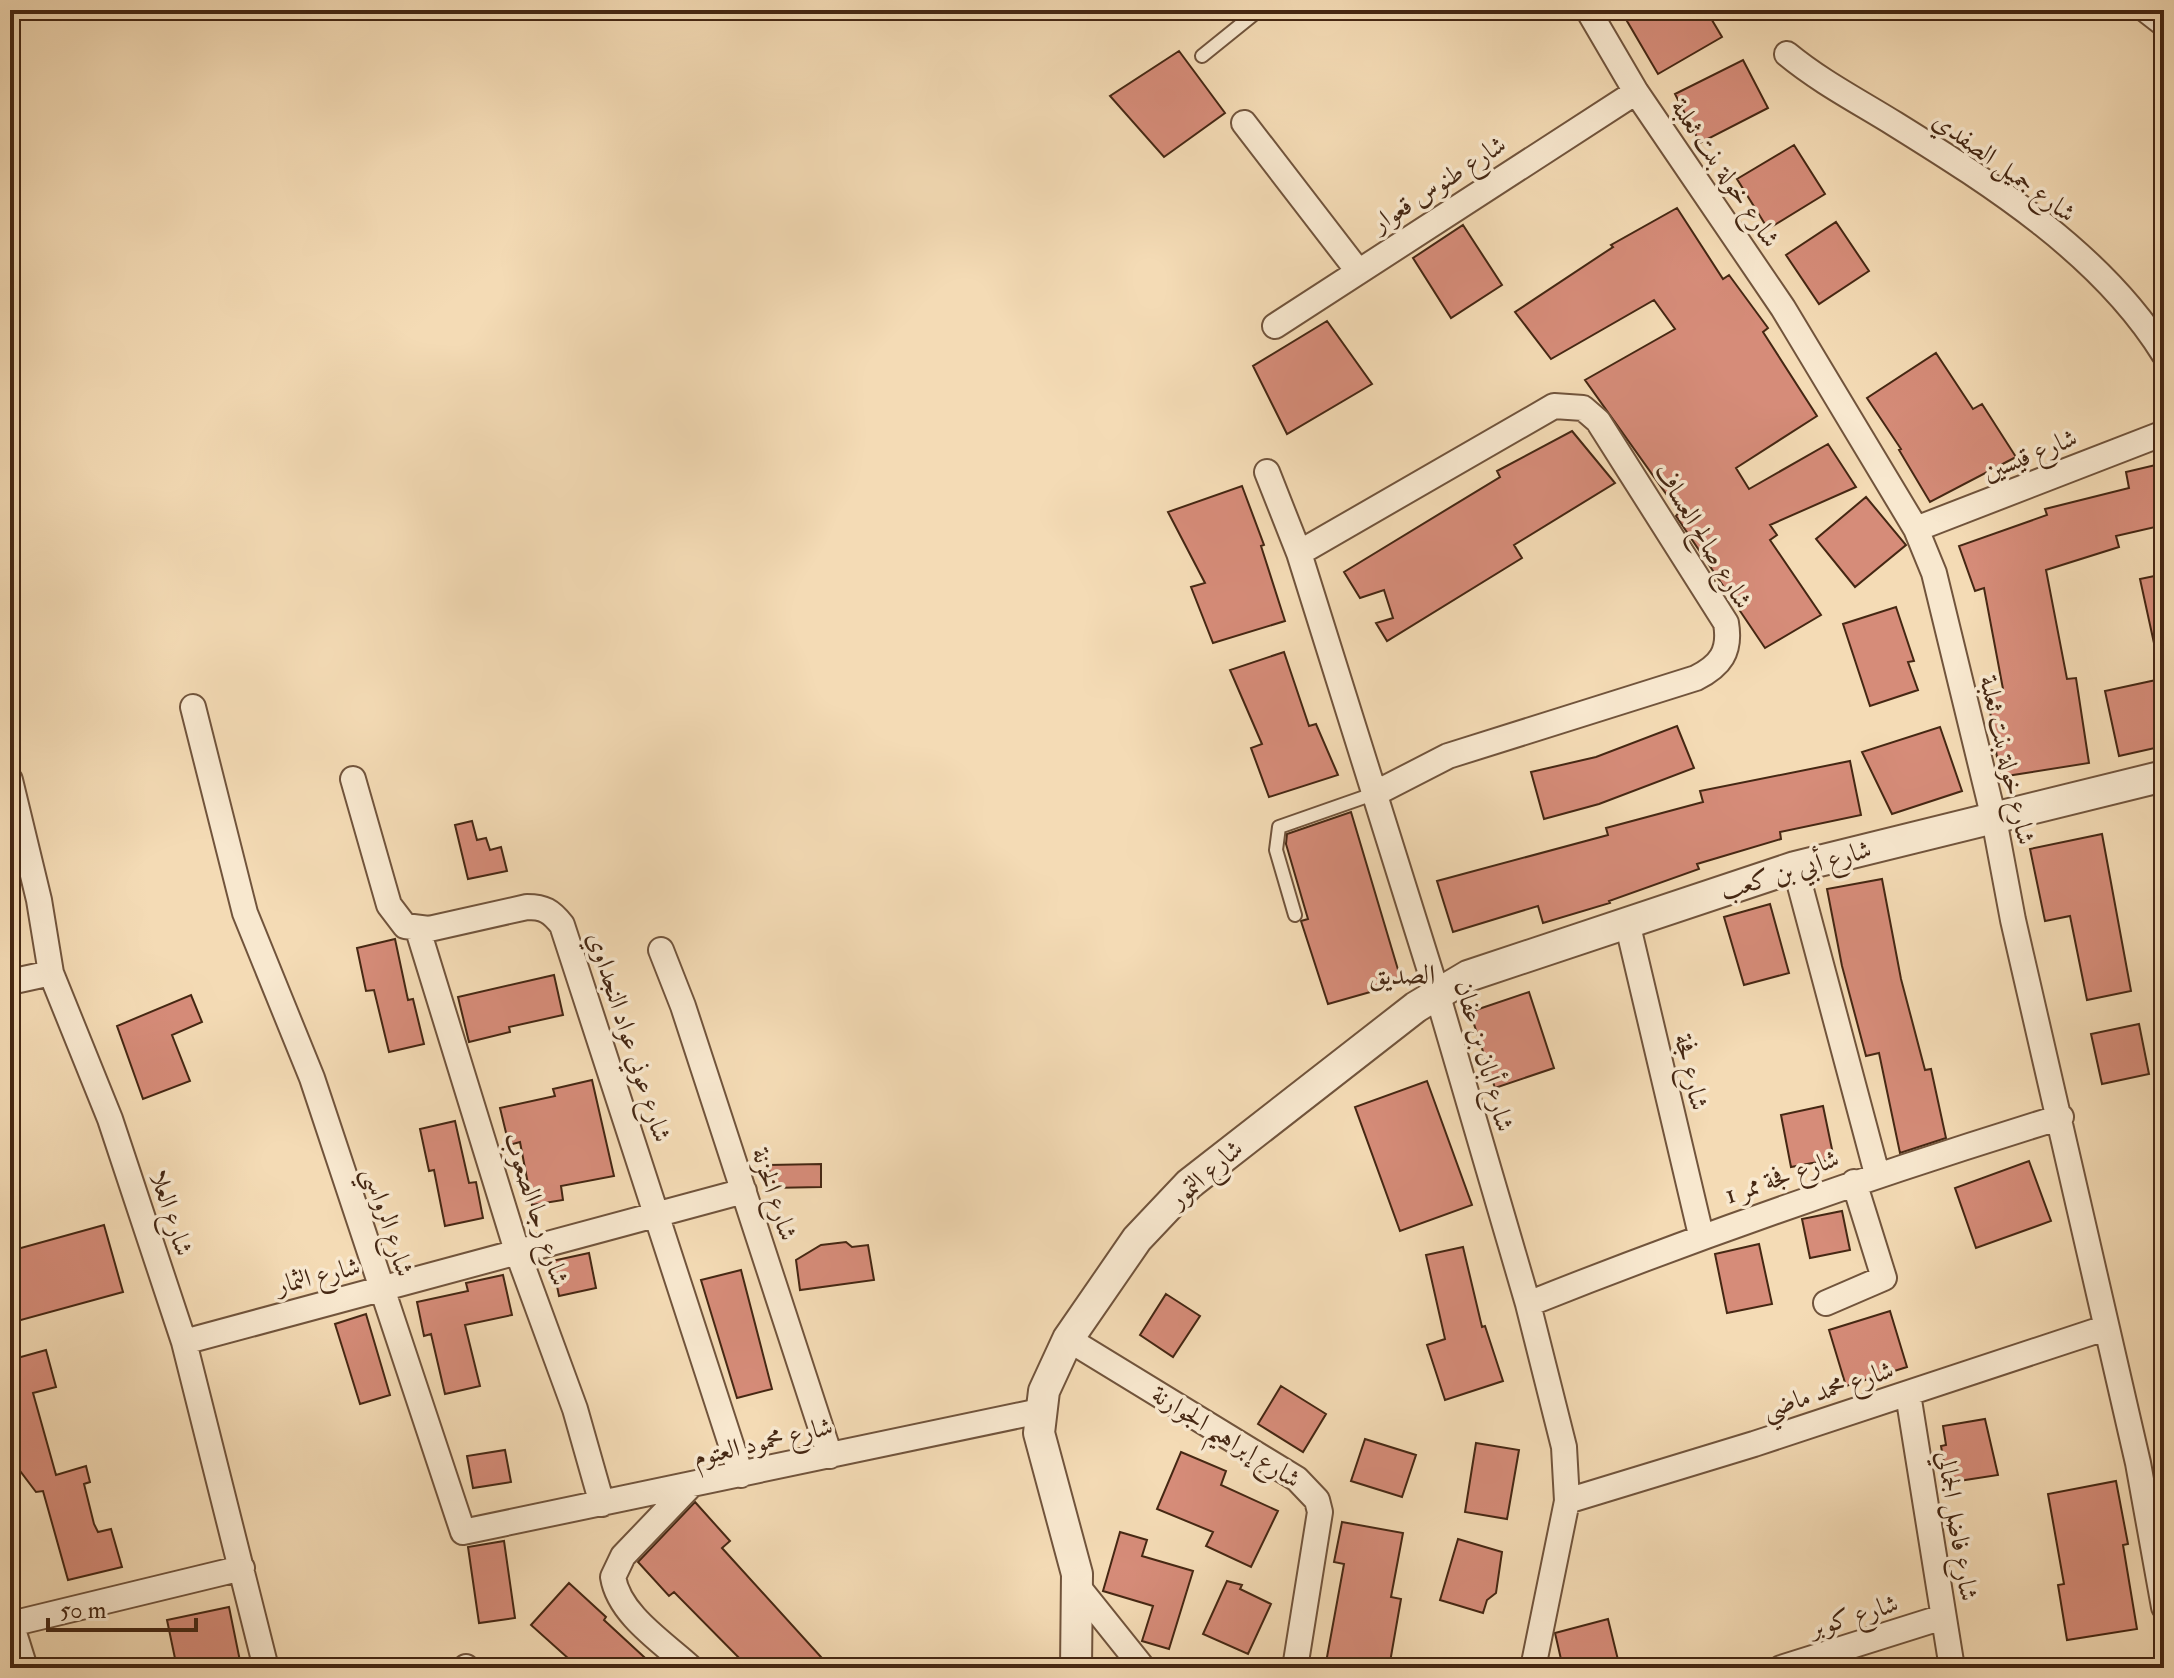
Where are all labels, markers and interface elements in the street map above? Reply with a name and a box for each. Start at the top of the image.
street label: شارع خولة بنت ثعلبة [1659,92,1787,256]
street label: شارع جميل الصفدي [1923,104,2082,234]
street label: شارع طنوس قعوار [1363,129,1515,245]
street label: شارع قيسين [1978,422,2084,493]
street label: شارع صالح العساف [1643,457,1759,617]
street label: شارع خولة بنت ثعلبة [1967,672,2042,849]
street label: شارع أبي بن كعب [1716,831,1877,912]
street label: شارع عوني عواد النجداوي [575,928,678,1148]
district label: الصديق [1369,958,1435,993]
street label: شارع أبان بن عفان [1442,976,1523,1137]
street label: شارع فجة [1662,1031,1715,1114]
street label: شارع رجا الصعوب [491,1128,576,1291]
street label: شارع التمور [1160,1133,1253,1221]
street label: شارع الخزنة [739,1143,804,1246]
street label: شارع فجة ممر 1 [1721,1143,1845,1216]
street label: شارع الرواسي [349,1163,421,1283]
street label: شارع العلا [137,1166,200,1261]
street label: شارع الثمار [270,1250,365,1307]
street label: شارع محمد ماضي [1758,1354,1900,1433]
street label: شارع إبراهيم الجوارنة [1141,1378,1307,1503]
street label: شارع محمود العتوم [690,1410,837,1479]
street label: شارع فاضل الجمالي [1924,1449,1985,1604]
scale bar [48,1582,196,1632]
street label: شارع كوبر [1803,1587,1904,1650]
text: 50 m [60,1595,107,1626]

